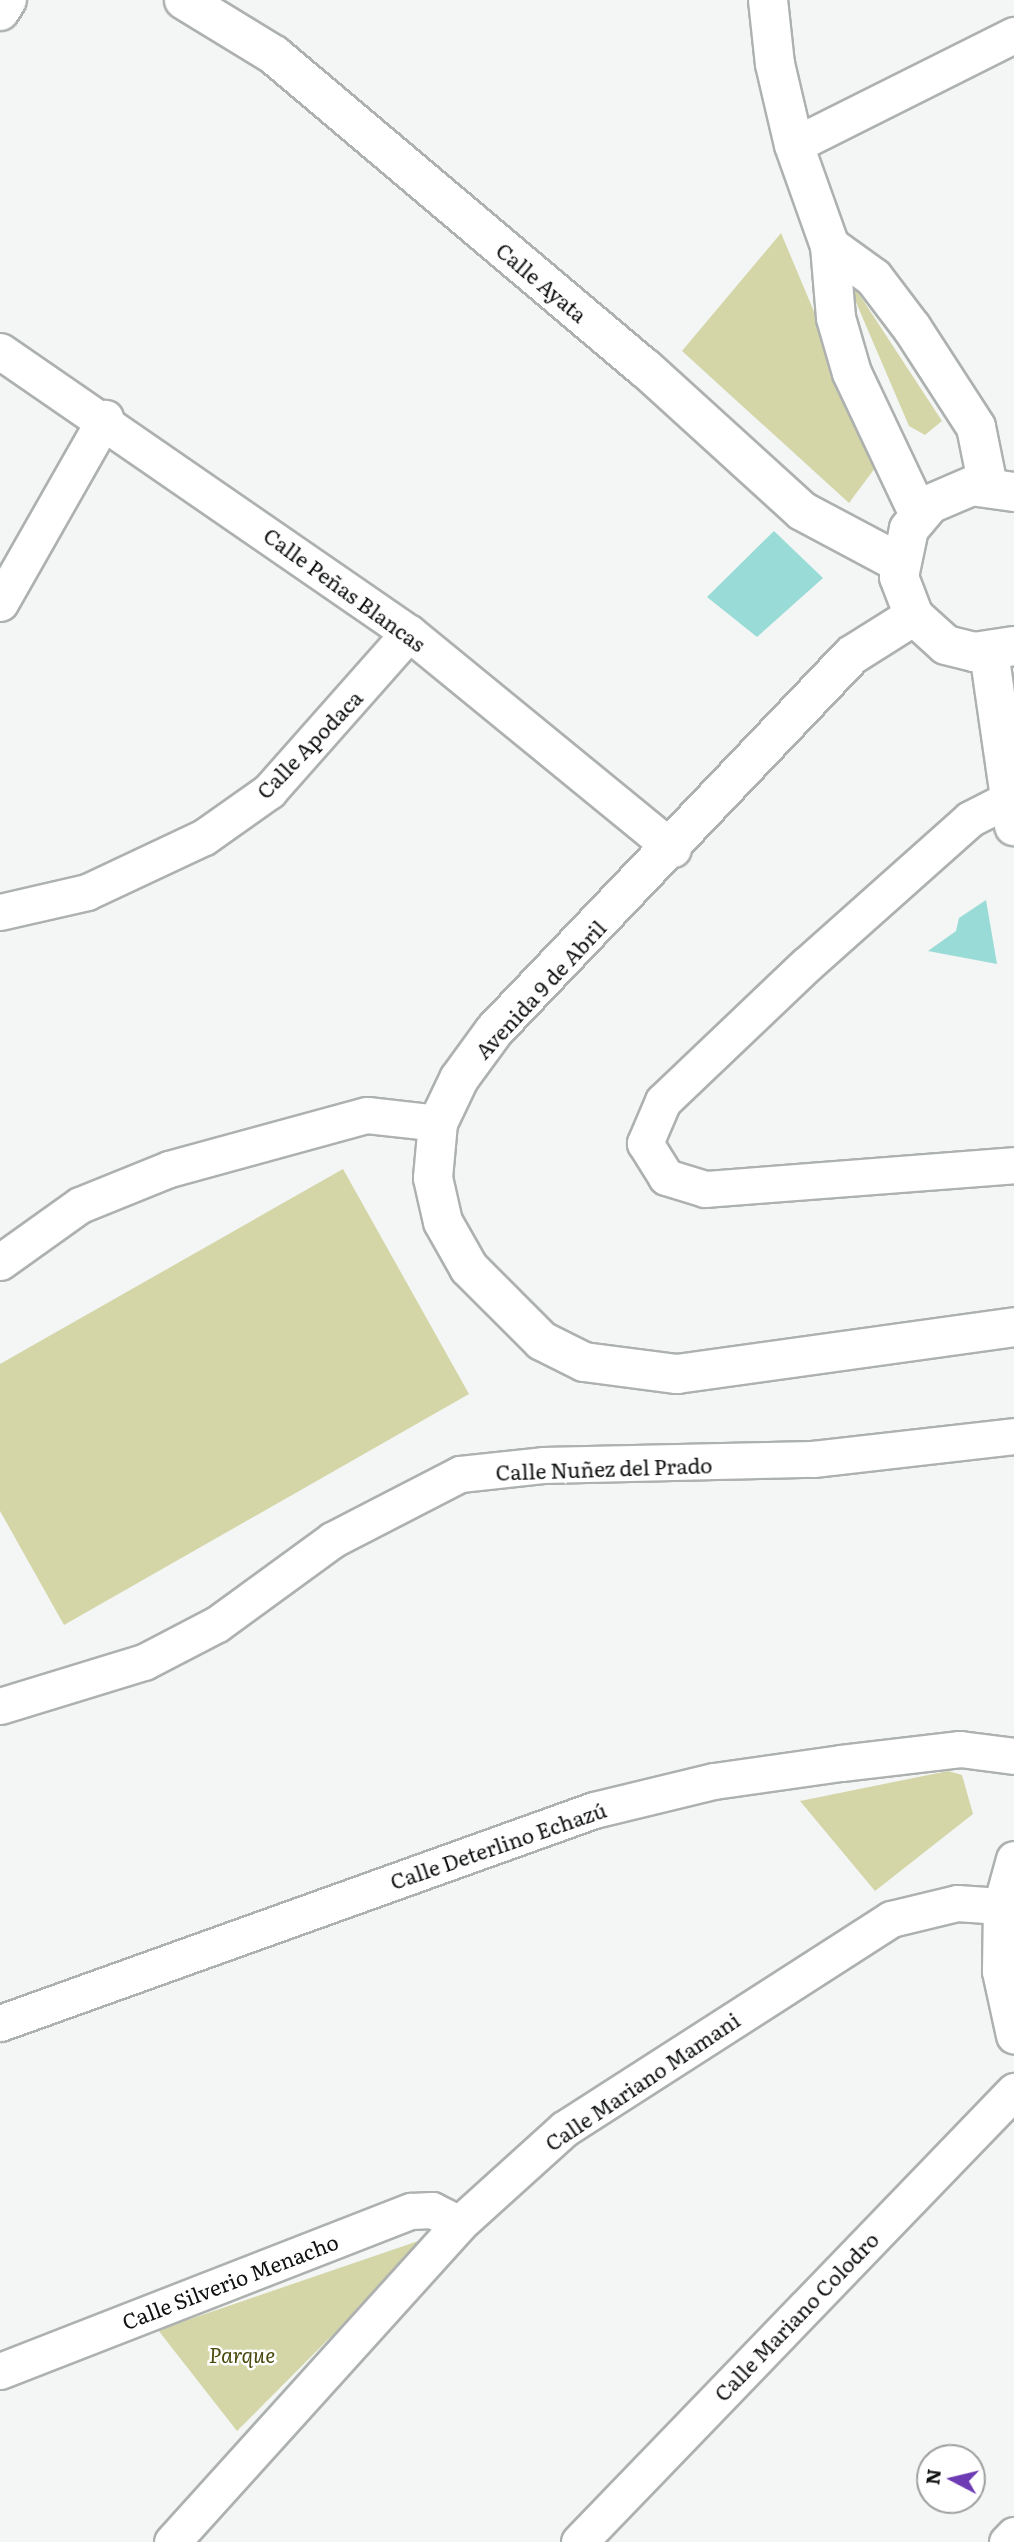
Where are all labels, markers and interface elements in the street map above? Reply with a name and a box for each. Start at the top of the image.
street label: Calle Ayata [492,237,592,327]
street label: Calle Peñas Blancas [259,522,431,656]
street label: Calle Apodaca [251,685,367,803]
street label: Avenida 9 de Abril [469,915,611,1063]
street label: Calle Nuñez del Prado [495,1452,713,1484]
street label: Calle Deterlino Echazú [387,1796,609,1894]
street label: Calle Mariano Mamani [540,2007,744,2155]
street label: Calle Mariano Colodro [709,2226,883,2406]
street label: Calle Silverio Menacho [118,2228,342,2334]
park label: Parque [209,2341,275,2367]
north arrow [916,2444,986,2514]
text: N [917,2467,947,2486]

